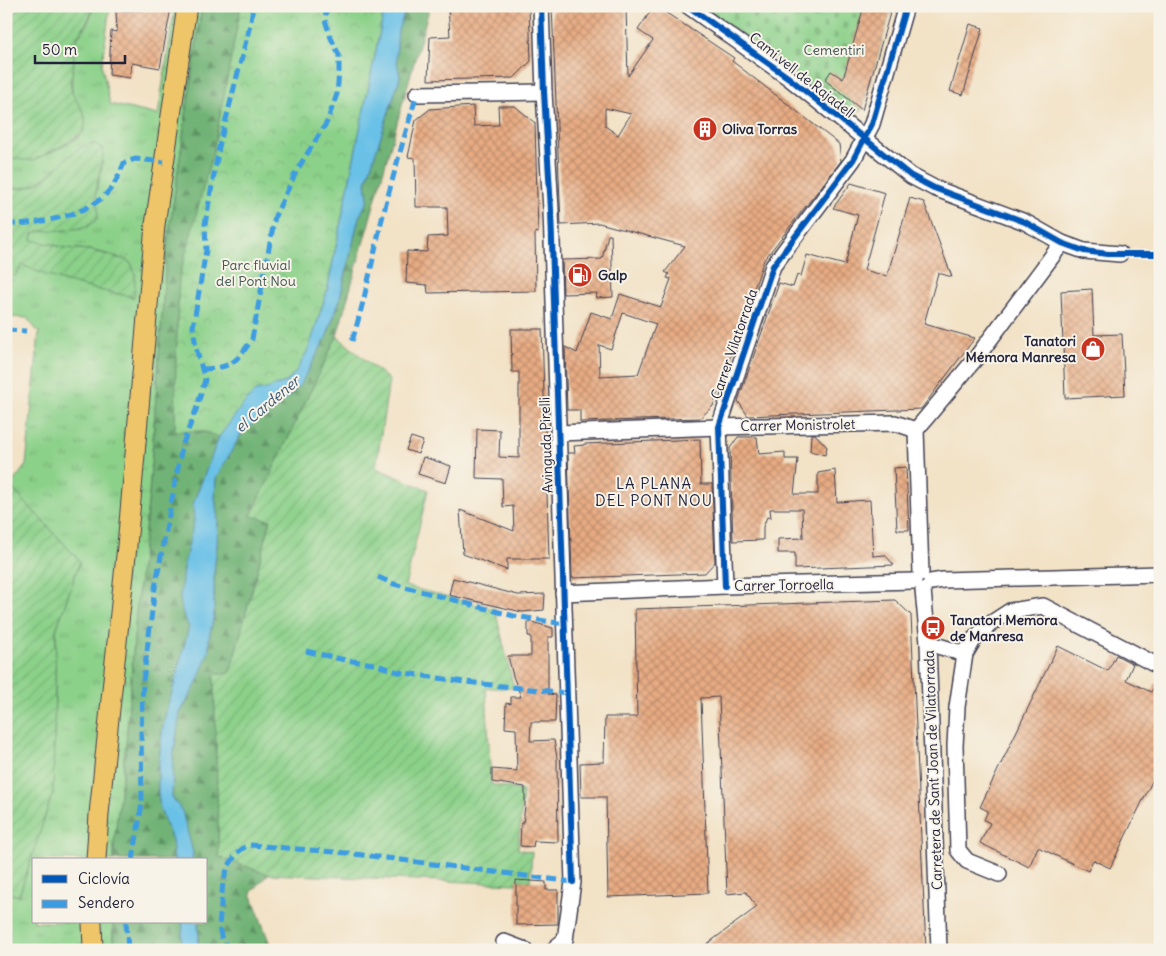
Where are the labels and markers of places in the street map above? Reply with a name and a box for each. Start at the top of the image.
building icon: Oliva Torras [692,116,718,142]
place label: Oliva Torras [722,120,798,138]
fuel station icon: Galp [567,262,593,288]
place label: Galp [598,266,627,284]
place label: Tanatori Mémora Manresa [966,332,1076,366]
shop icon: Tanatori Mémora Manresa [1080,336,1106,362]
place label: Tanatori Memora de Manresa [950,611,1058,645]
bus stop icon: Tanatori Memora de Manresa [920,615,946,641]

